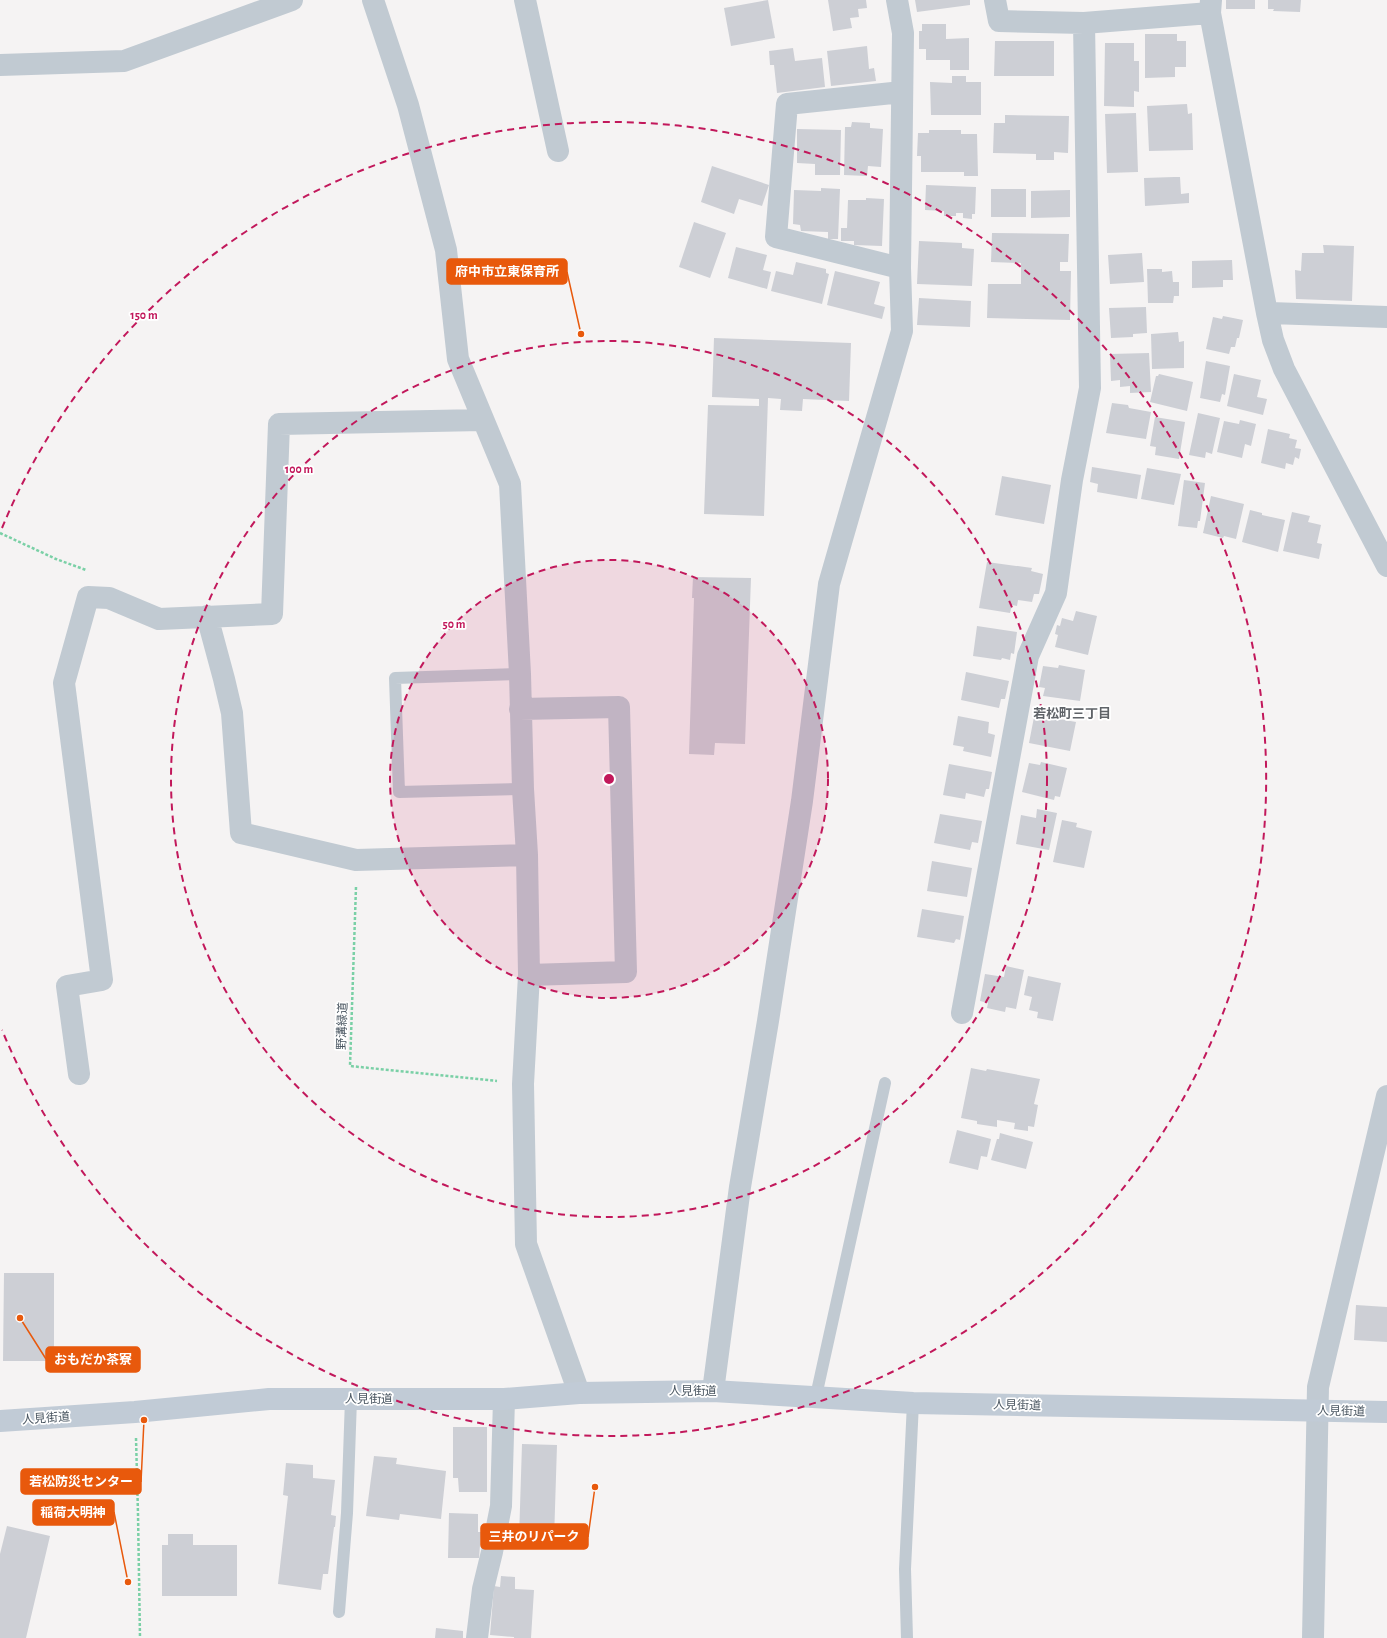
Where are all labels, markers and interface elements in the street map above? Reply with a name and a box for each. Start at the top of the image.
callout: 府中市立東保育所 [447,259,567,284]
text: 府中市立東保育所 [455,264,559,279]
text: 150 m [130,309,158,321]
text: 100 m [285,463,313,475]
text: 50 m [443,618,466,630]
district label: 若松町三丁目 [1033,707,1111,721]
centre of rings [602,772,616,786]
street label: 野溝緑道 [334,1002,349,1050]
callout: おもだか茶寮 [46,1347,140,1372]
text: おもだか茶寮 [54,1352,132,1367]
street label: 人見街道 [669,1384,717,1397]
street label: 人見街道 [345,1392,393,1405]
street label: 人見街道 [993,1398,1041,1411]
street label: 人見街道 [1317,1404,1365,1417]
street label: 人見街道 [22,1409,70,1426]
callout: 若松防災センター [21,1469,141,1494]
text: 若松防災センター [29,1474,133,1489]
callout: 稲荷大明神 [33,1500,114,1525]
text: 稲荷大明神 [40,1505,106,1520]
callout: 三井のリパーク [481,1524,588,1549]
text: 三井のリパーク [488,1529,580,1544]

